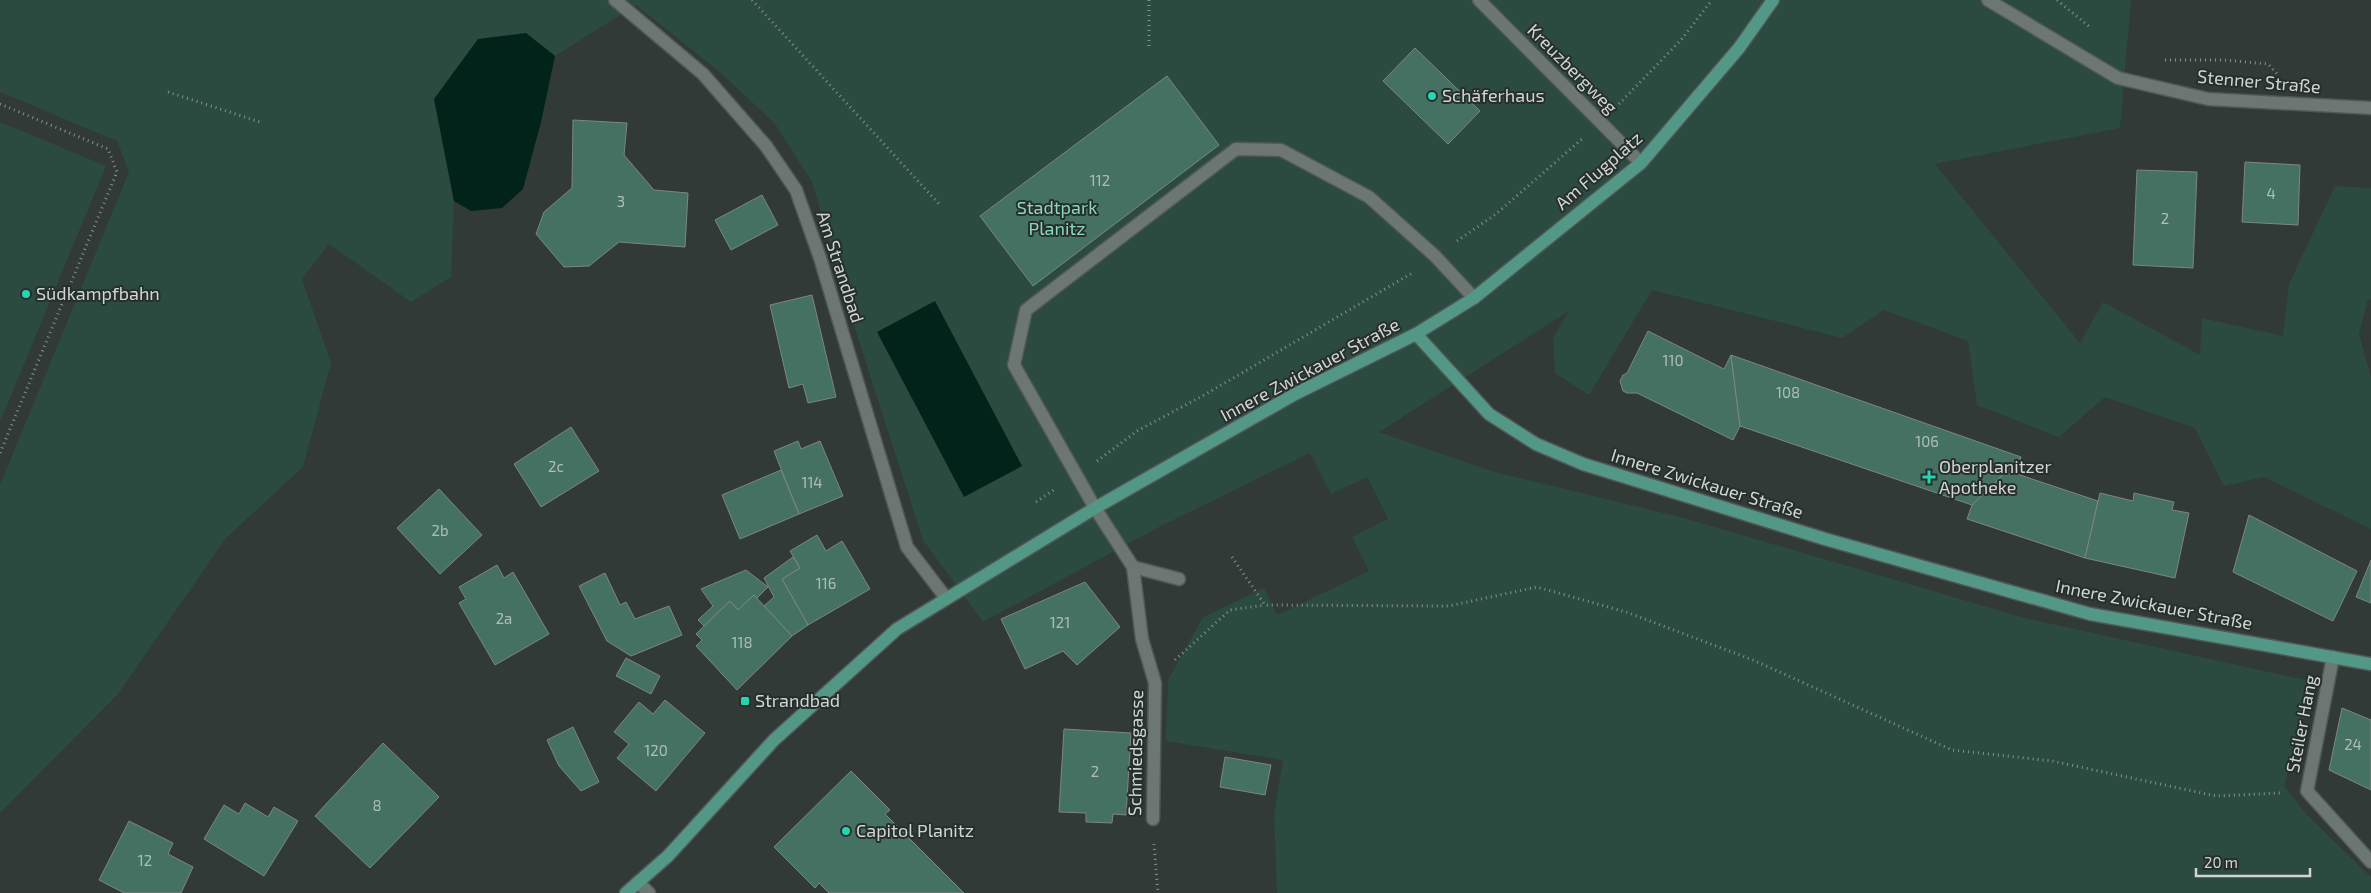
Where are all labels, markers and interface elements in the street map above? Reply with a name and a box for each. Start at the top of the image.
street label: Kreuzbergweg [1523,19,1622,118]
street label: Stenner Straße [2197,65,2322,97]
place label: Schäferhaus [1442,84,1545,106]
marker: Schäferhaus [1426,90,1438,102]
street label: Am Flugplatz [1550,127,1646,214]
house number: 112 [1090,171,1110,189]
house number: 4 [2266,184,2276,202]
house number: 3 [617,192,625,210]
park label: Stadtpark Planitz [1017,196,1097,239]
street label: Am Strandbad [813,208,869,325]
house number: 2 [2161,209,2169,227]
place label: Südkampfbahn [36,282,160,304]
marker: Südkampfbahn [20,288,32,300]
street label: Innere Zwickauer Straße [1216,313,1403,426]
house number: 110 [1663,351,1684,369]
house number: 108 [1776,383,1800,401]
house number: 106 [1915,432,1939,450]
street label: Innere Zwickauer Straße [1609,443,1806,523]
place label: Oberplanitzer Apotheke [1939,455,2052,498]
house number: 2c [548,457,564,475]
marker: Oberplanitzer Apotheke [1923,471,1935,483]
house number: 114 [801,473,823,491]
house number: 2b [432,521,448,539]
house number: 116 [816,574,836,592]
street label: Innere Zwickauer Straße [2054,574,2254,634]
house number: 2a [496,609,512,627]
house number: 121 [1050,613,1070,631]
house number: 118 [731,633,753,651]
street label: Steiler Hang [2281,673,2321,775]
place label: Strandbad [755,689,840,711]
street label: Schmiedsgasse [1123,690,1147,816]
marker: Strandbad [739,695,751,707]
house number: 24 [2344,735,2362,753]
house number: 120 [644,741,668,759]
house number: 2 [1091,762,1099,780]
house number: 8 [372,796,382,814]
place label: Capitol Planitz [856,819,974,841]
marker: Capitol Planitz [840,825,852,837]
scale bar [2196,846,2310,878]
house number: 12 [138,851,152,869]
text: 20 m [2204,853,2238,871]

